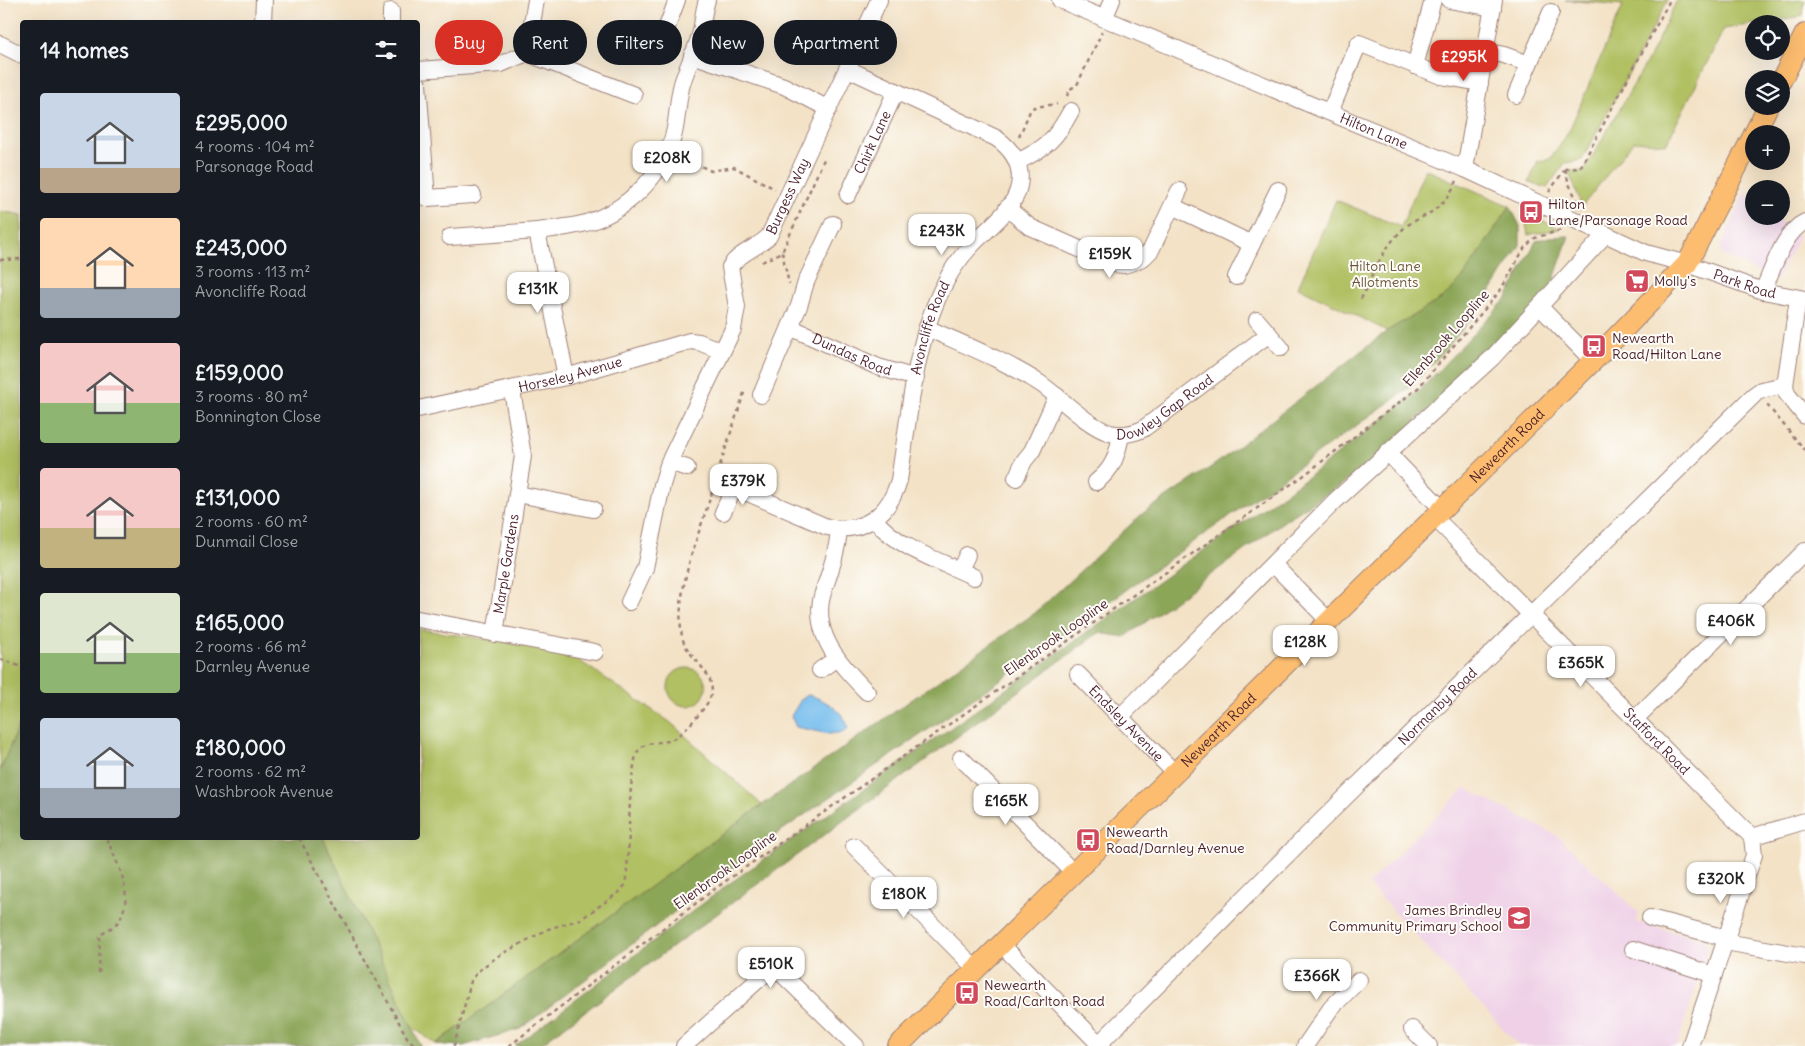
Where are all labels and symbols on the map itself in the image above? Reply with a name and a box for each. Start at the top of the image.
pin: £295K [1429,39,1499,82]
street label: Chirk Lane [850,108,895,177]
street label: Hilton Lane [1337,109,1410,153]
pin: £208K [632,140,702,183]
street label: Burgess Way [762,155,813,237]
place label: Hilton Lane/Parsonage Road [1548,195,1688,229]
bus stop icon: Hilton Lane/Parsonage Road [1518,199,1544,225]
pin: £243K [907,214,977,256]
pin: £159K [1075,236,1145,279]
park label: Hilton Lane Allotments [1349,257,1421,291]
street label: Park Road [1711,265,1778,302]
supermarket icon: Molly's [1624,268,1650,294]
pin: £131K [503,272,573,314]
place label: Molly's [1654,272,1696,290]
street label: Avoncliffe Road [907,278,954,376]
street label: Ellenbrook Loopline [1399,286,1493,390]
street label: Dundas Road [809,329,894,379]
place label: Newearth Road/Hilton Lane [1612,329,1721,363]
bus stop icon: Newearth Road/Hilton Lane [1581,333,1607,359]
street label: Horseley Avenue [517,352,624,396]
street label: Dowley Gap Road [1116,370,1217,443]
street label: Newearth Road [1466,405,1548,487]
pin: £379K [708,464,778,506]
street label: Marple Gardens [489,513,523,615]
street label: Ellenbrook Loopline [1001,594,1111,680]
pin: £406K [1696,604,1766,646]
pin: £128K [1270,624,1340,667]
pin: £365K [1546,646,1616,688]
street label: Normanby Road [1394,664,1481,749]
street label: Endsley Avenue [1085,681,1168,765]
street label: Newearth Road [1177,689,1260,771]
street label: Stafford Road [1620,704,1694,778]
pin: £165K [971,784,1041,826]
place label: Newearth Road/Darnley Avenue [1106,823,1245,857]
street label: Ellenbrook Loopline [670,827,780,913]
bus stop icon: Newearth Road/Darnley Avenue [1075,827,1101,853]
pin: £320K [1686,862,1756,904]
pin: £180K [869,876,939,919]
place label: James Brindley Community Primary School [1329,901,1502,935]
school or university icon: James Brindley Community Primary School [1506,905,1532,931]
pin: £510K [736,946,806,989]
pin: £366K [1282,958,1352,1001]
place label: Newearth Road/Carlton Road [984,976,1105,1010]
bus stop icon: Newearth Road/Carlton Road [954,980,980,1006]

